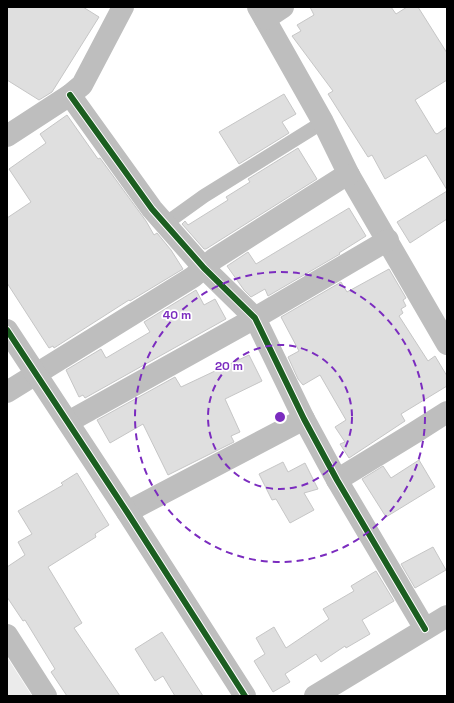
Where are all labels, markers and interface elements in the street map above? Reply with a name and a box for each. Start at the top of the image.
text: 40 m [163,307,191,323]
text: 20 m [215,358,243,374]
centre of rings [273,410,287,424]

